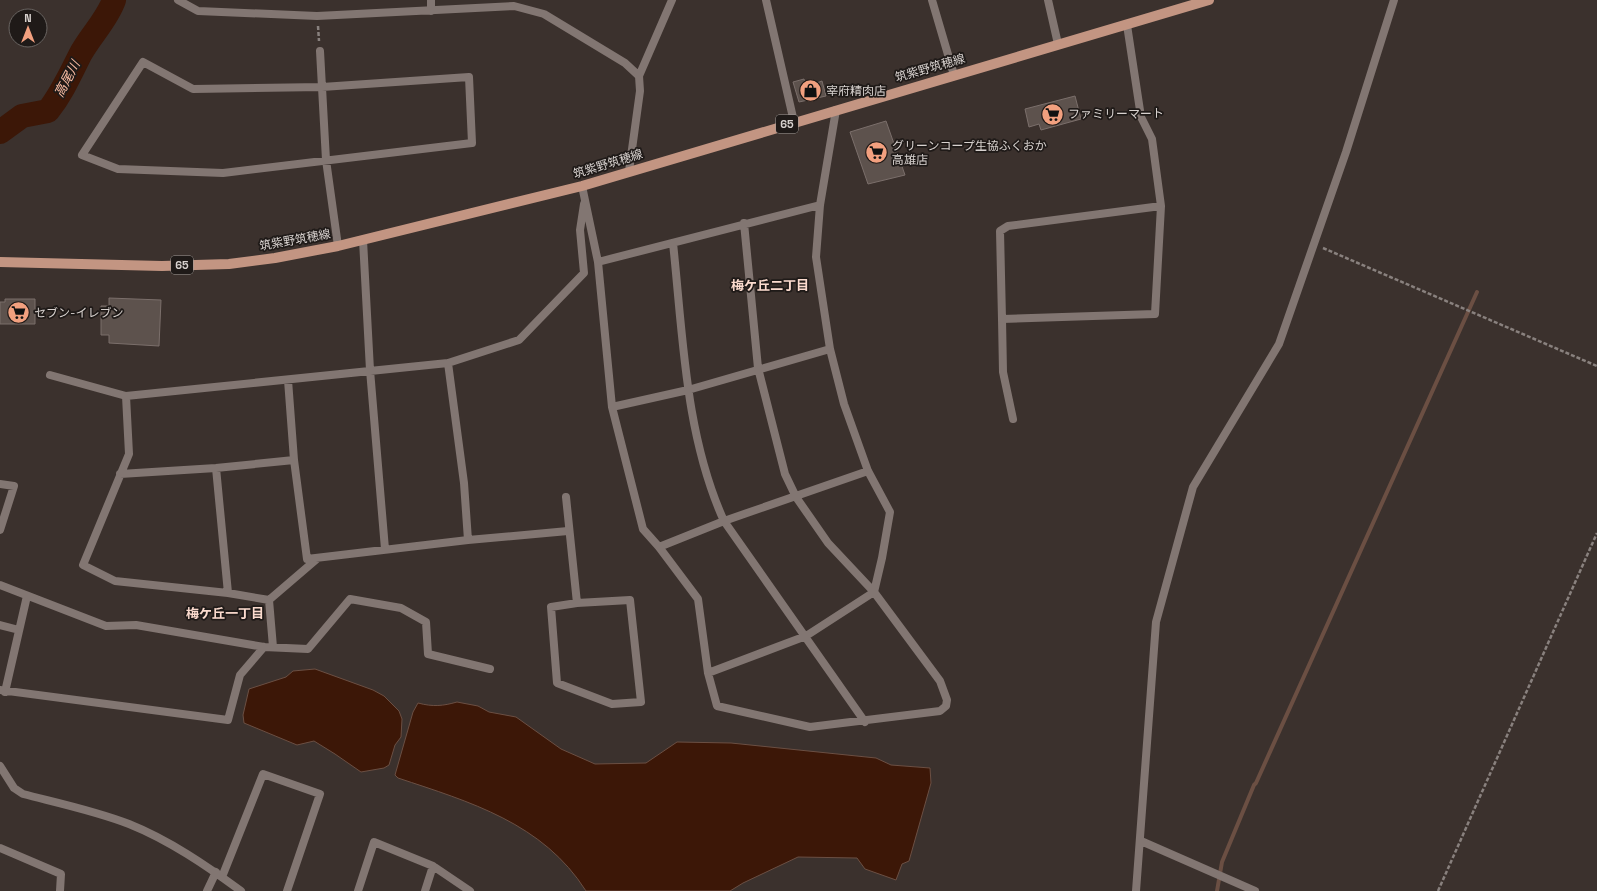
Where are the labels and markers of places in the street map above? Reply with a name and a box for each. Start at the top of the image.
shop icon: 宰府精肉店 [797,78,823,104]
place label: 宰府精肉店 [826,83,886,99]
supermarket icon: ファミリーマート [1040,101,1066,127]
place label: ファミリーマート [1068,106,1164,122]
place label: グリーンコープ生協ふくおか 高雄店 [892,138,1047,168]
supermarket icon: グリーンコープ生協ふくおか 高雄店 [864,140,890,166]
supermarket icon: セブン-イレブン [5,300,31,326]
place label: セブン-イレブン [34,305,123,321]

